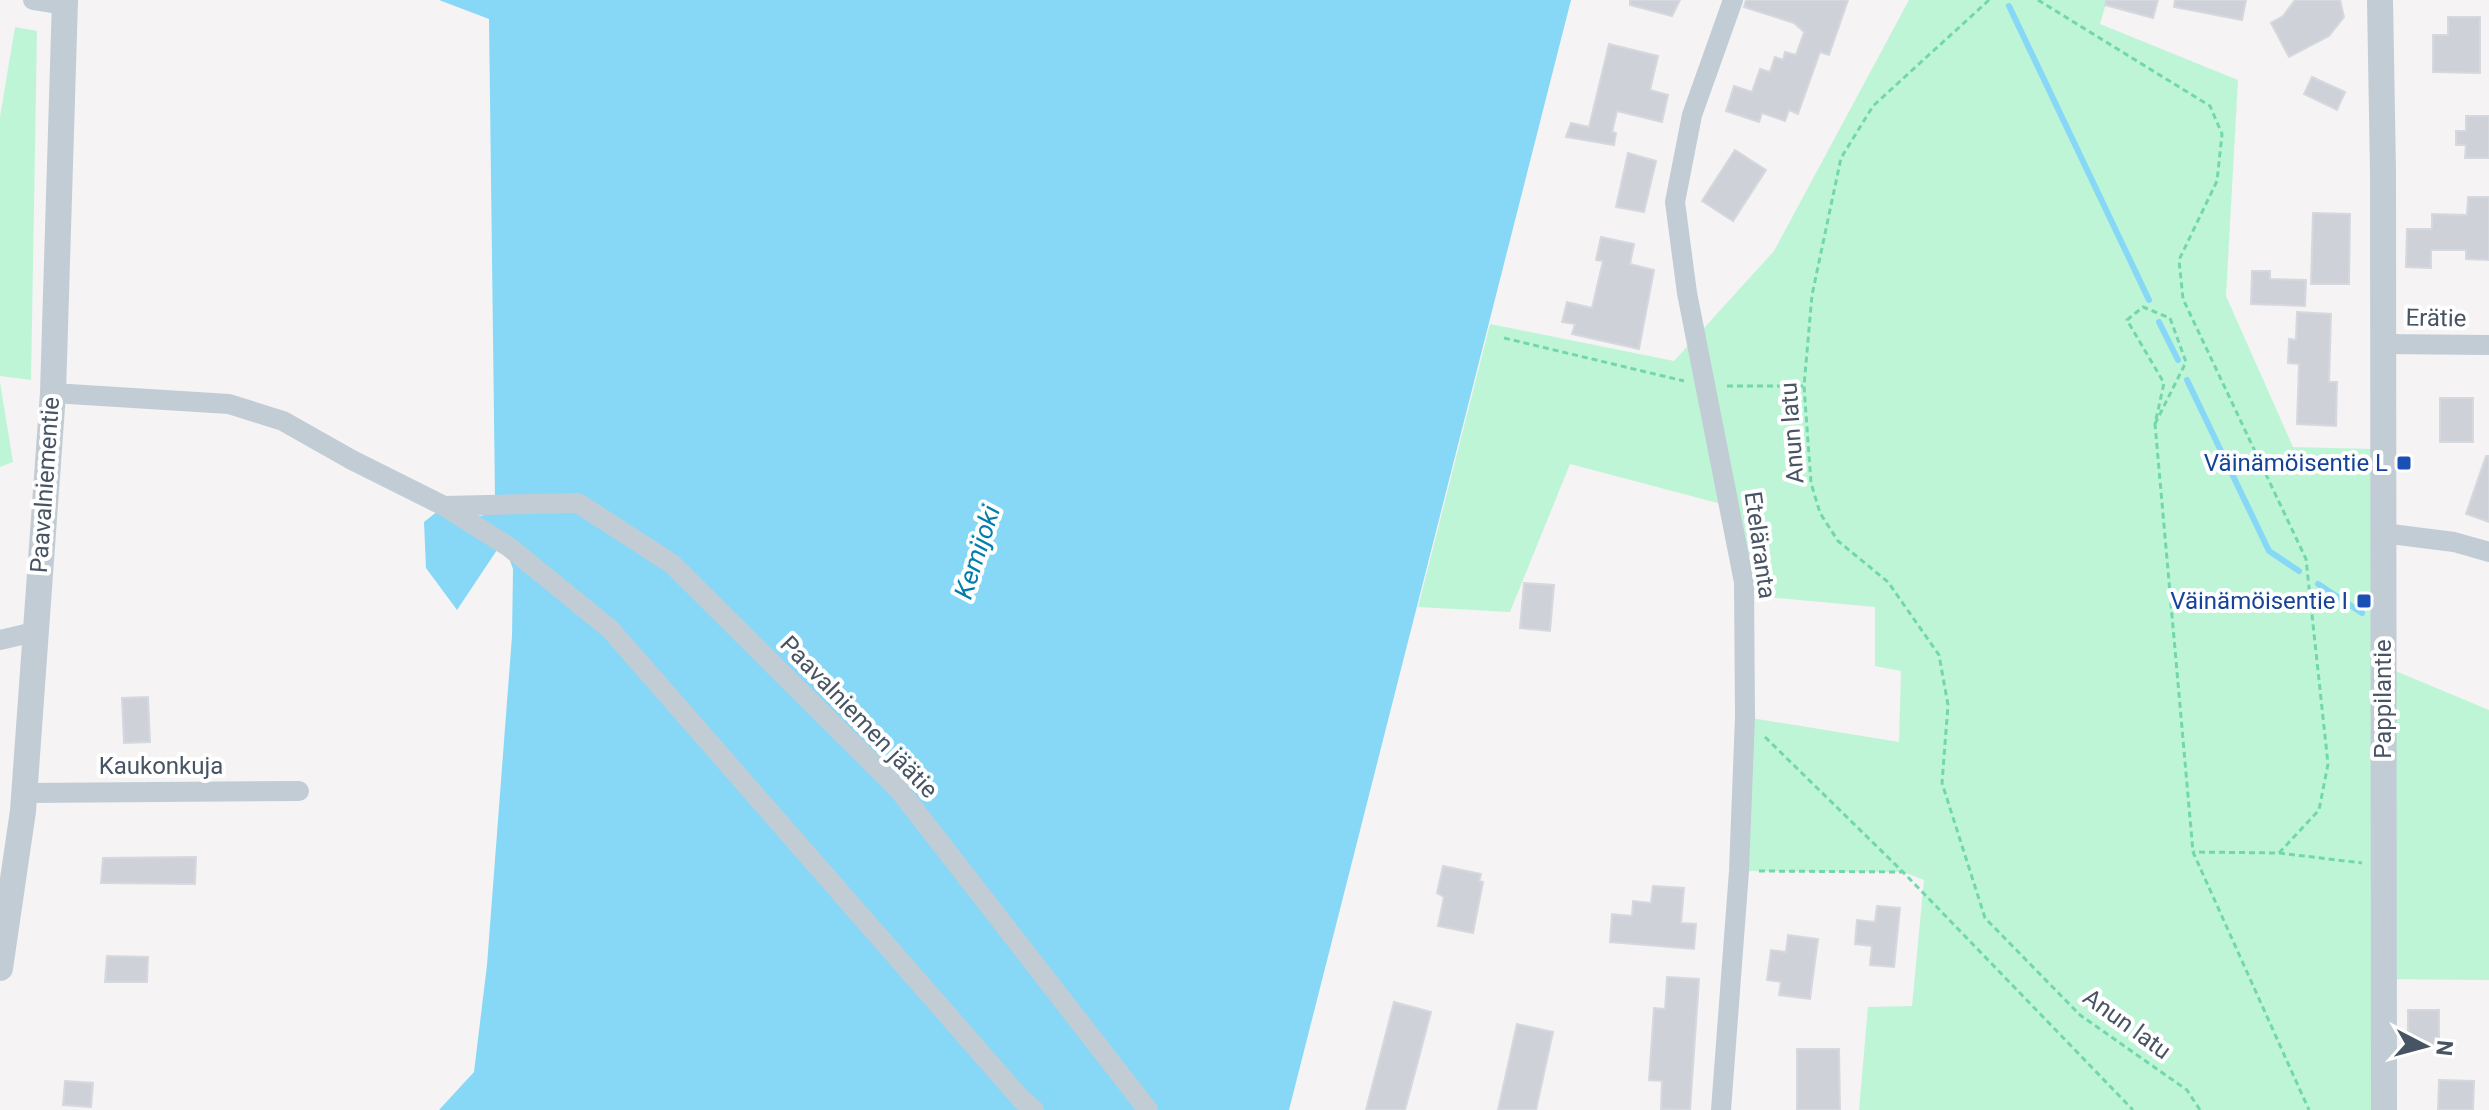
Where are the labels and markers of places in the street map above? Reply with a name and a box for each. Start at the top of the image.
place label: Väinämöisentie L [2204,449,2388,477]
marker: Väinämöisentie L [2395,454,2413,472]
place label: Väinämöisentie I [2170,587,2348,615]
marker: Väinämöisentie I [2355,592,2373,610]

